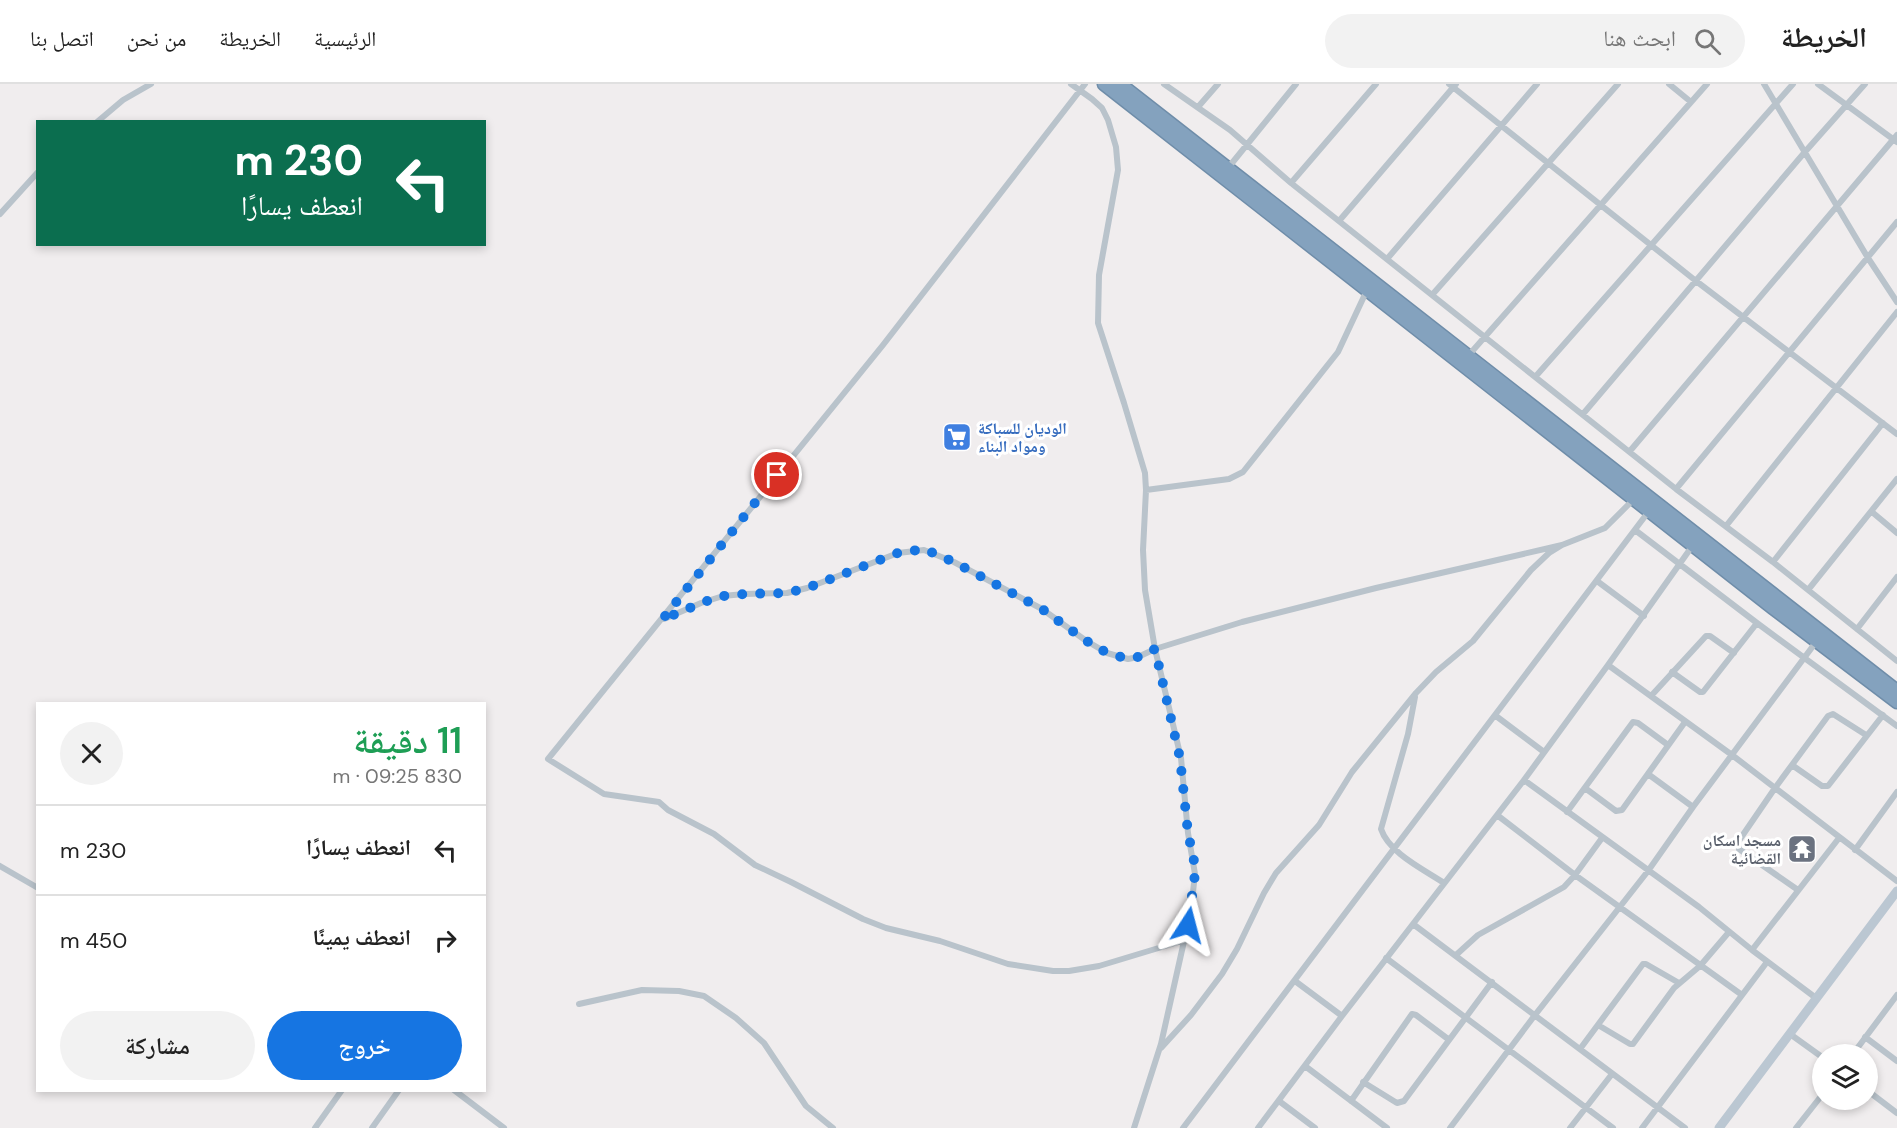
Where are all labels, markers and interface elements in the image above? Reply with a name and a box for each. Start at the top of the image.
search box [1325,14,1745,68]
text: الخريطة [1781,19,1867,56]
text: ابحث هنا [1603,24,1676,53]
text: اتصل بنا [30,25,94,53]
text: من نحن [127,25,186,53]
text: الخريطة [219,25,281,53]
text: الرئيسية [314,25,376,53]
icon: search [1691,25,1724,58]
text: 230 m [234,133,363,188]
icon: left [384,144,462,222]
text: انعطف يسارًا [241,188,363,223]
place label: الوديان للسباكة ومواد البناء [978,418,1067,457]
supermarket icon: الوديان للسباكة ومواد البناء [941,421,973,453]
pin [751,449,802,500]
icon: arrive [760,458,793,491]
text: 11 دقيقة [353,717,462,764]
button: close [60,722,123,785]
text: 830 m · 09:25 [333,763,462,789]
place label: مسجد اسكان القضائية [1703,830,1781,869]
text: انعطف يسارًا [306,833,411,862]
temple icon: مسجد اسكان القضائية [1786,833,1818,865]
icon: left [429,834,462,867]
text: 230 m [60,836,126,865]
position arrow [1156,893,1220,957]
text: انعطف يمينًا [313,923,411,952]
icon: right [429,924,462,957]
text: 450 m [60,926,127,955]
button: مشاركة [60,1011,255,1080]
button: خروج [267,1011,462,1080]
map controls [1812,1044,1878,1110]
button: layers [1812,1044,1878,1110]

